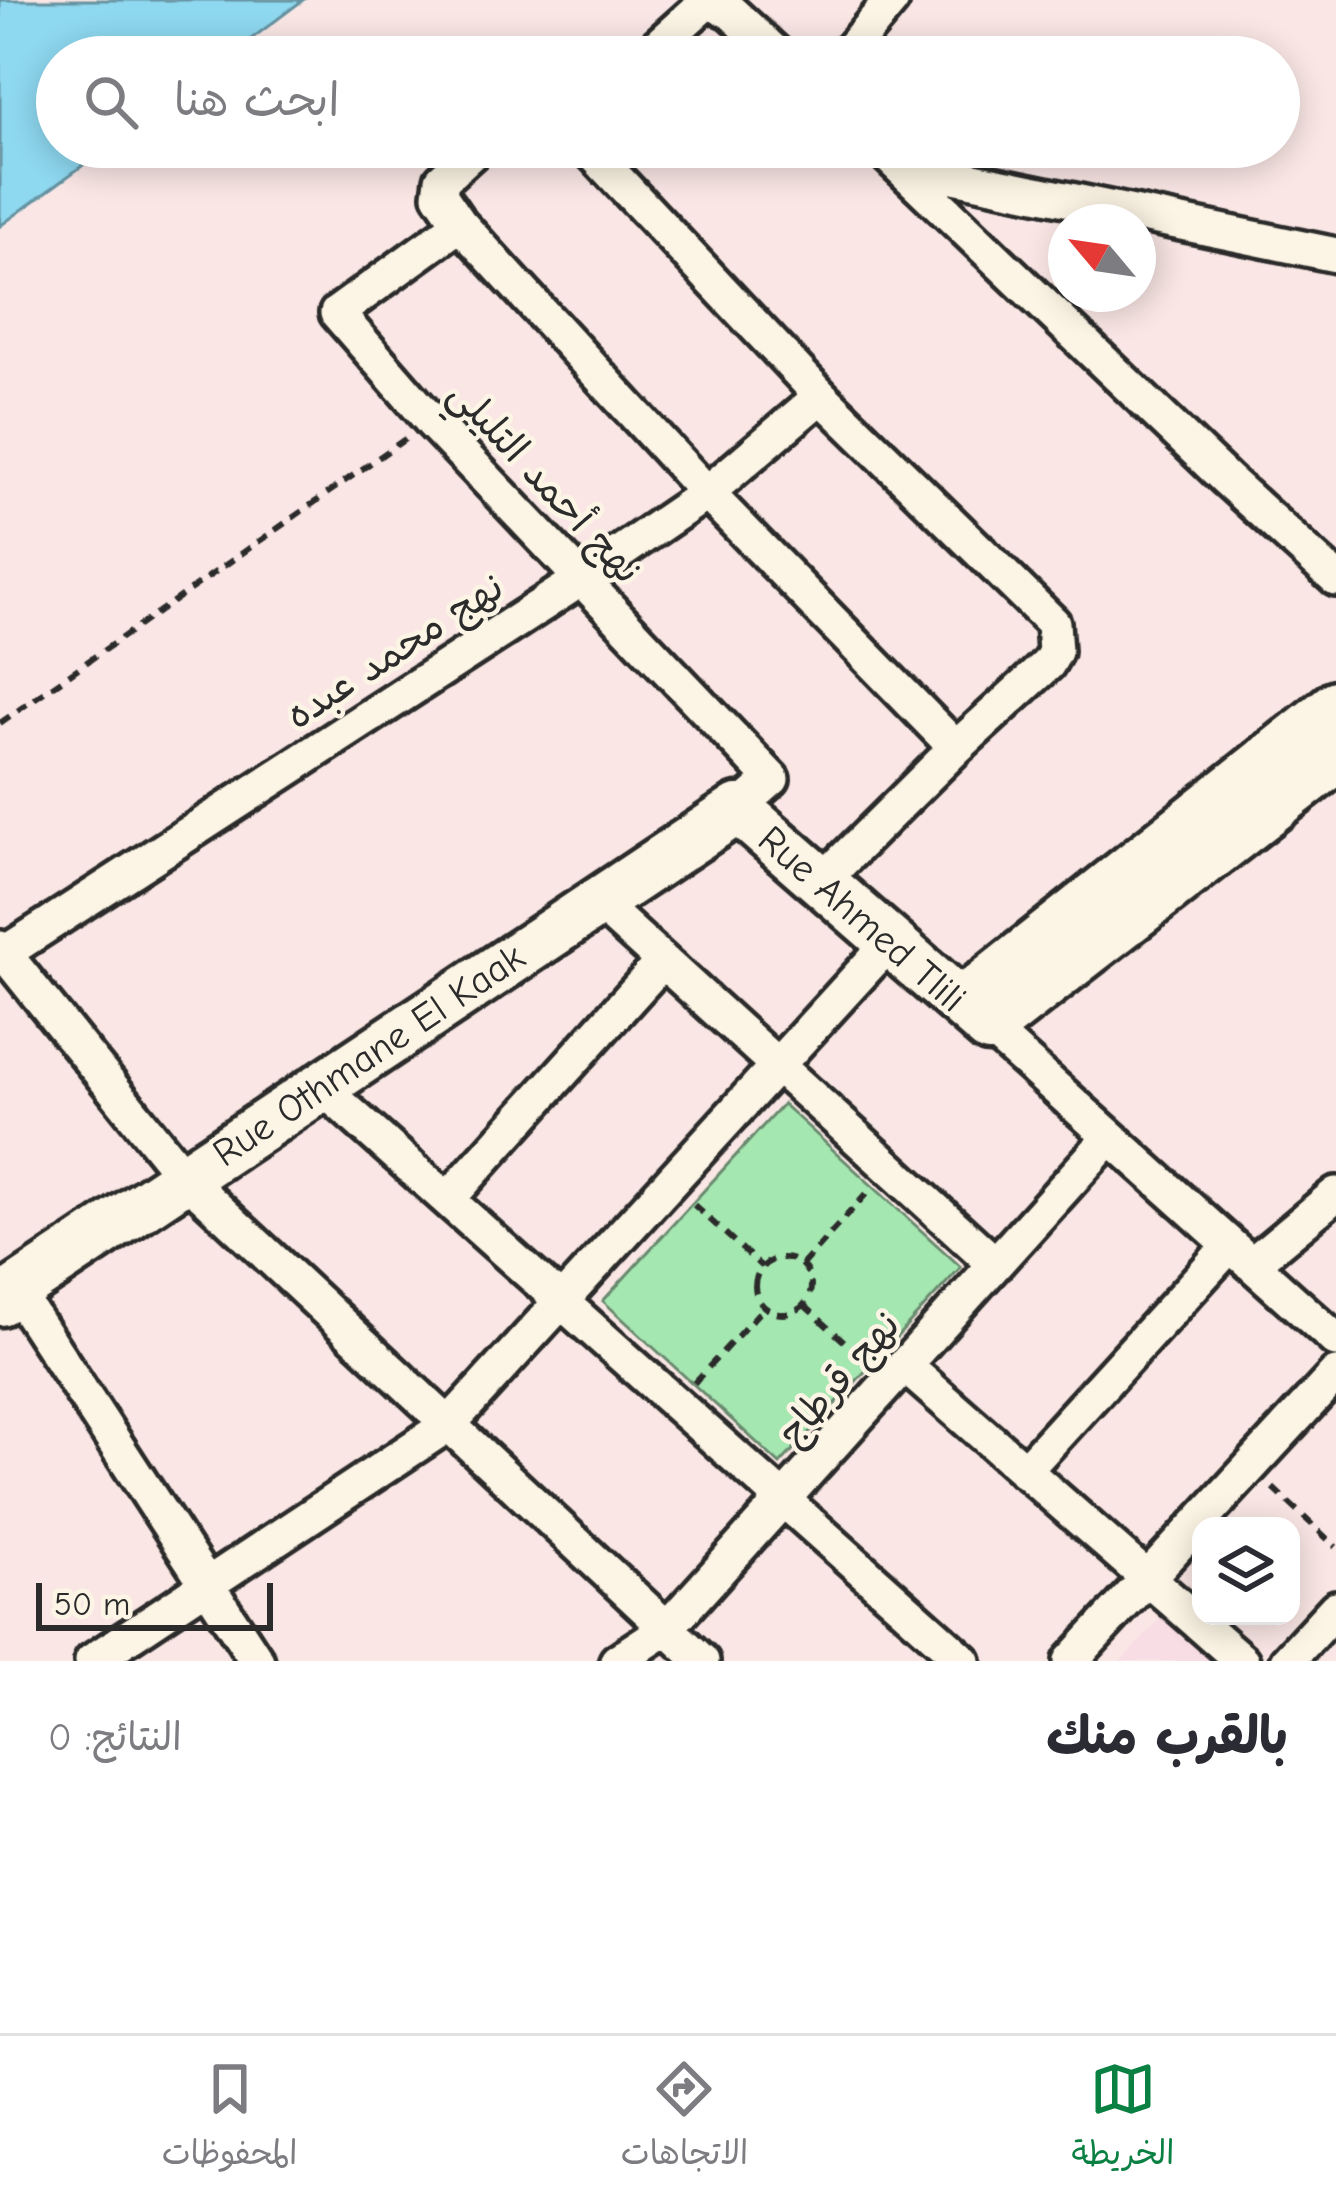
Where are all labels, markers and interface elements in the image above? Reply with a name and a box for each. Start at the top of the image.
search box [36,36,1300,168]
icon: search [78,69,144,135]
text: ابحث هنا [174,74,339,126]
north arrow [1048,204,1156,312]
street label: نهج أحمد التليلي [432,371,650,600]
street label: نهج محمد عبده [278,564,514,741]
street label: Rue Ahmed Tlili [749,817,975,1021]
street label: Rue Othmane El Kaak [205,934,533,1176]
street label: نهج قرطاج [769,1303,912,1457]
map controls [1192,1517,1300,1625]
button: layers [1192,1517,1300,1625]
scale bar [36,1577,273,1630]
text: 50 m [54,1585,130,1623]
text: بالقرب منك [1046,1707,1288,1766]
text: النتائج: 0 [48,1715,182,1760]
tab: المحفوظات [162,2056,298,2182]
tab: الاتجاهات [621,2056,748,2182]
tab: الخريطة [1071,2056,1174,2182]

